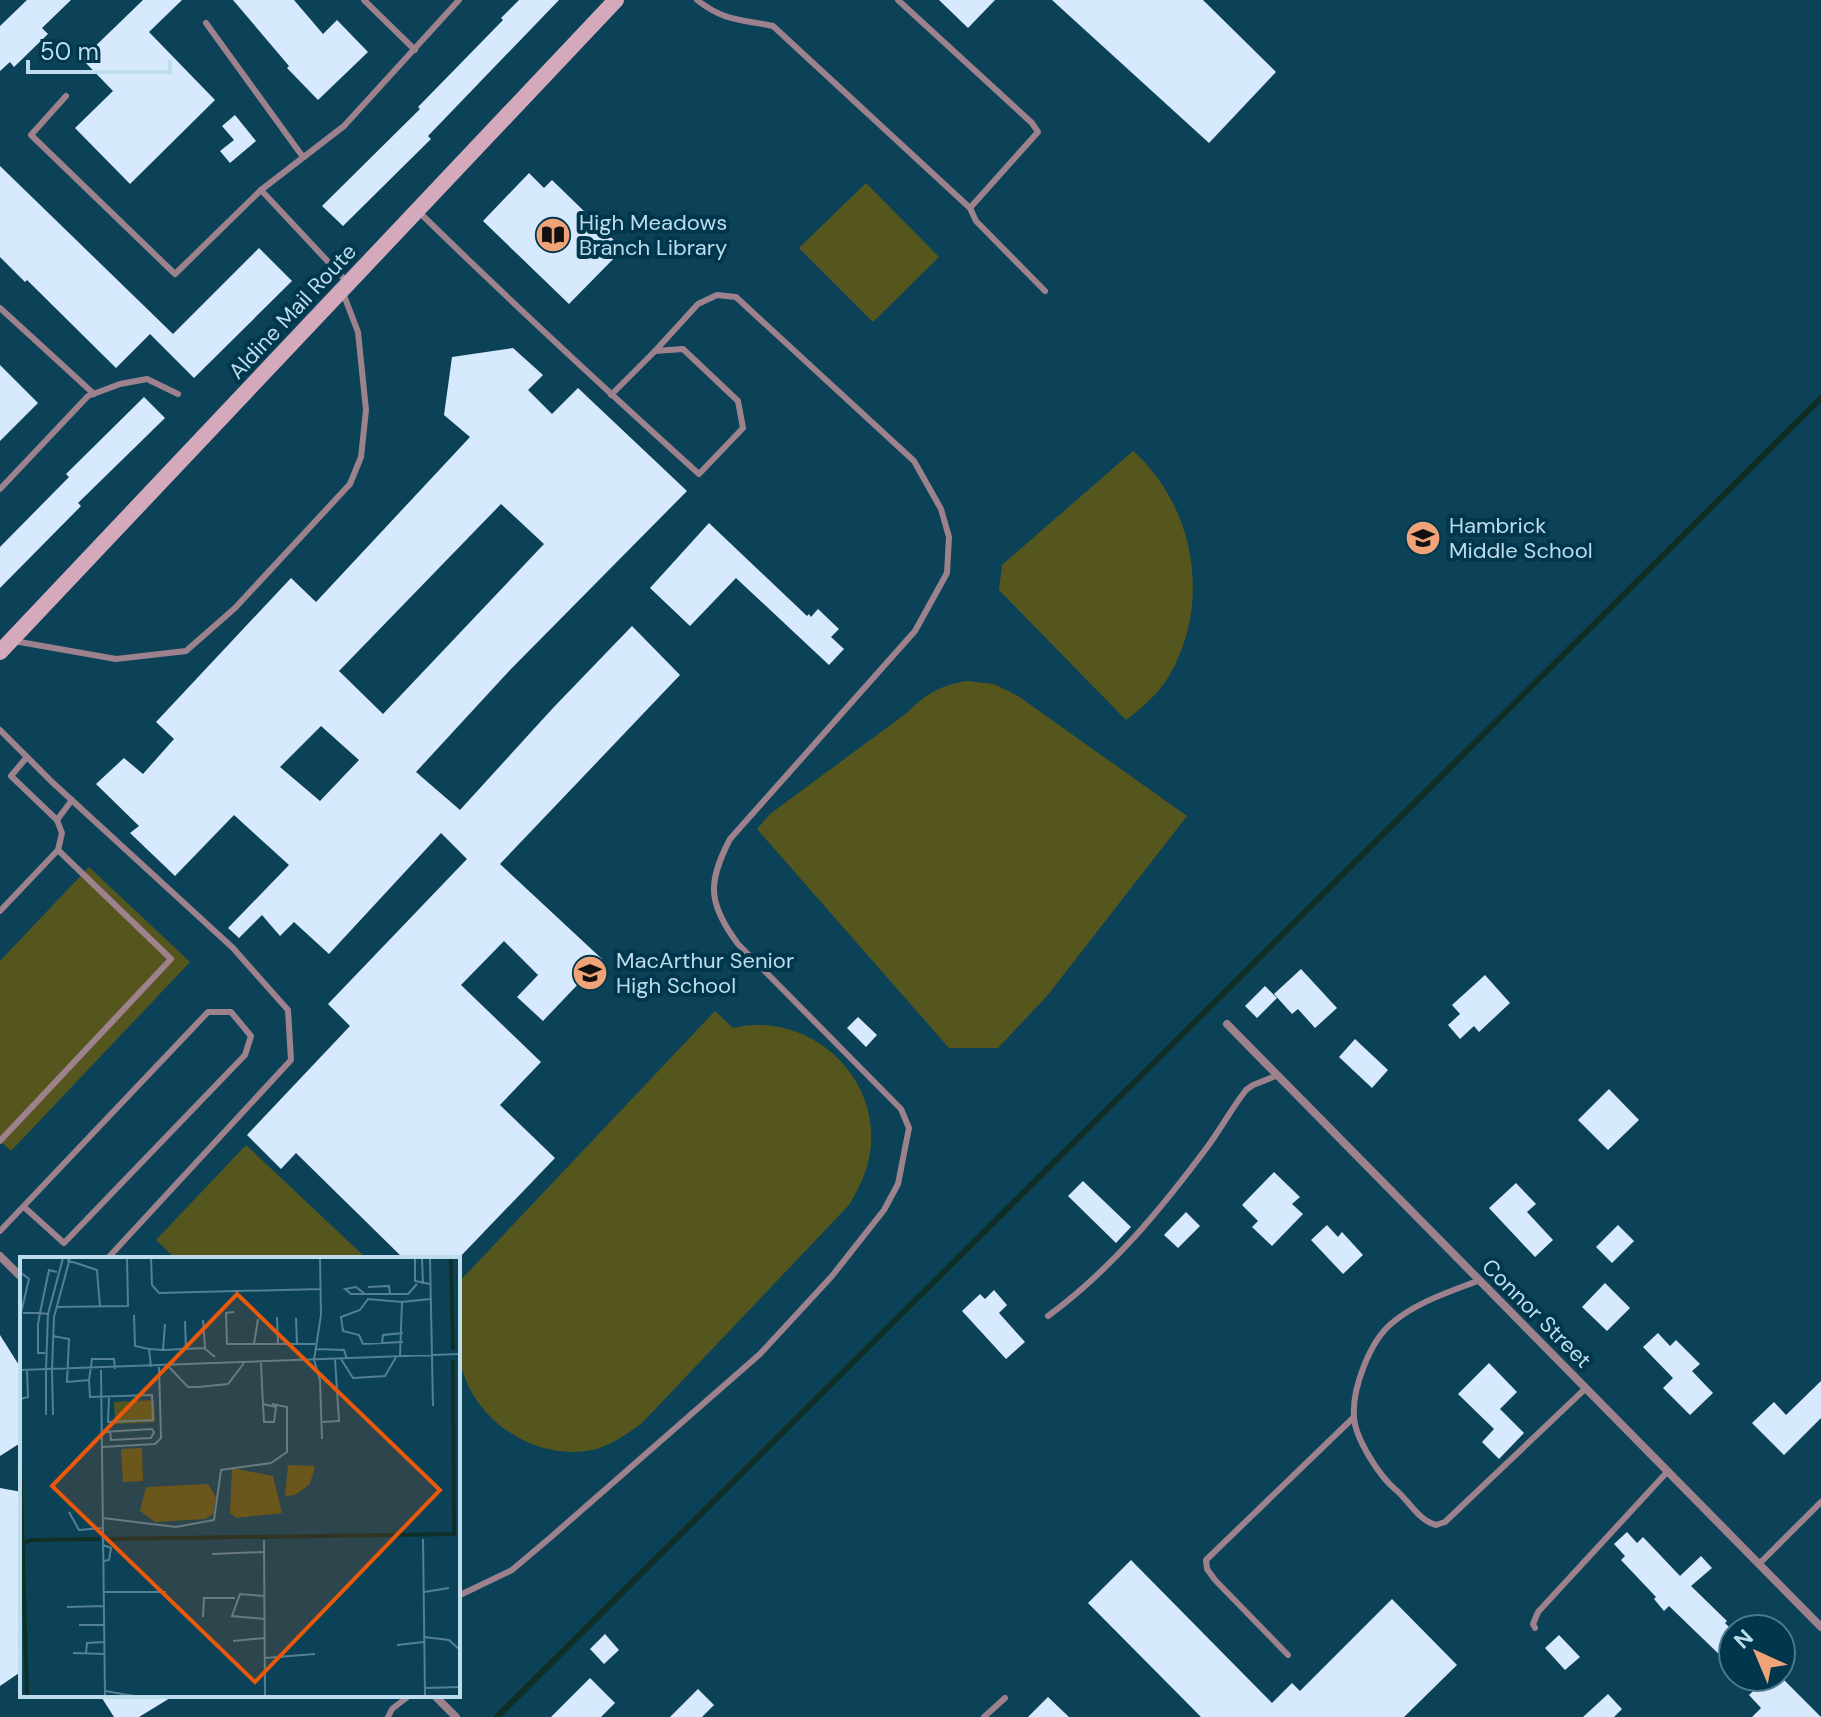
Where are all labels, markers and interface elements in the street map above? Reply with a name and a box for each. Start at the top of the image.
scale bar [28,24,170,74]
text: 50 m [40,36,99,67]
place label: High Meadows Branch Library [579,208,727,262]
library icon: High Meadows Branch Library [534,216,572,254]
street label: Aldine Mail Route [222,237,363,385]
place label: Hambrick Middle School [1449,511,1593,565]
school or university icon: Hambrick Middle School [1404,519,1442,557]
place label: MacArthur Senior High School [616,946,794,1000]
school or university icon: MacArthur Senior High School [571,954,609,992]
street label: Connor Street [1476,1252,1598,1374]
inset map [20,1257,460,1697]
north arrow [1717,1613,1797,1693]
text: N [1728,1623,1759,1655]

